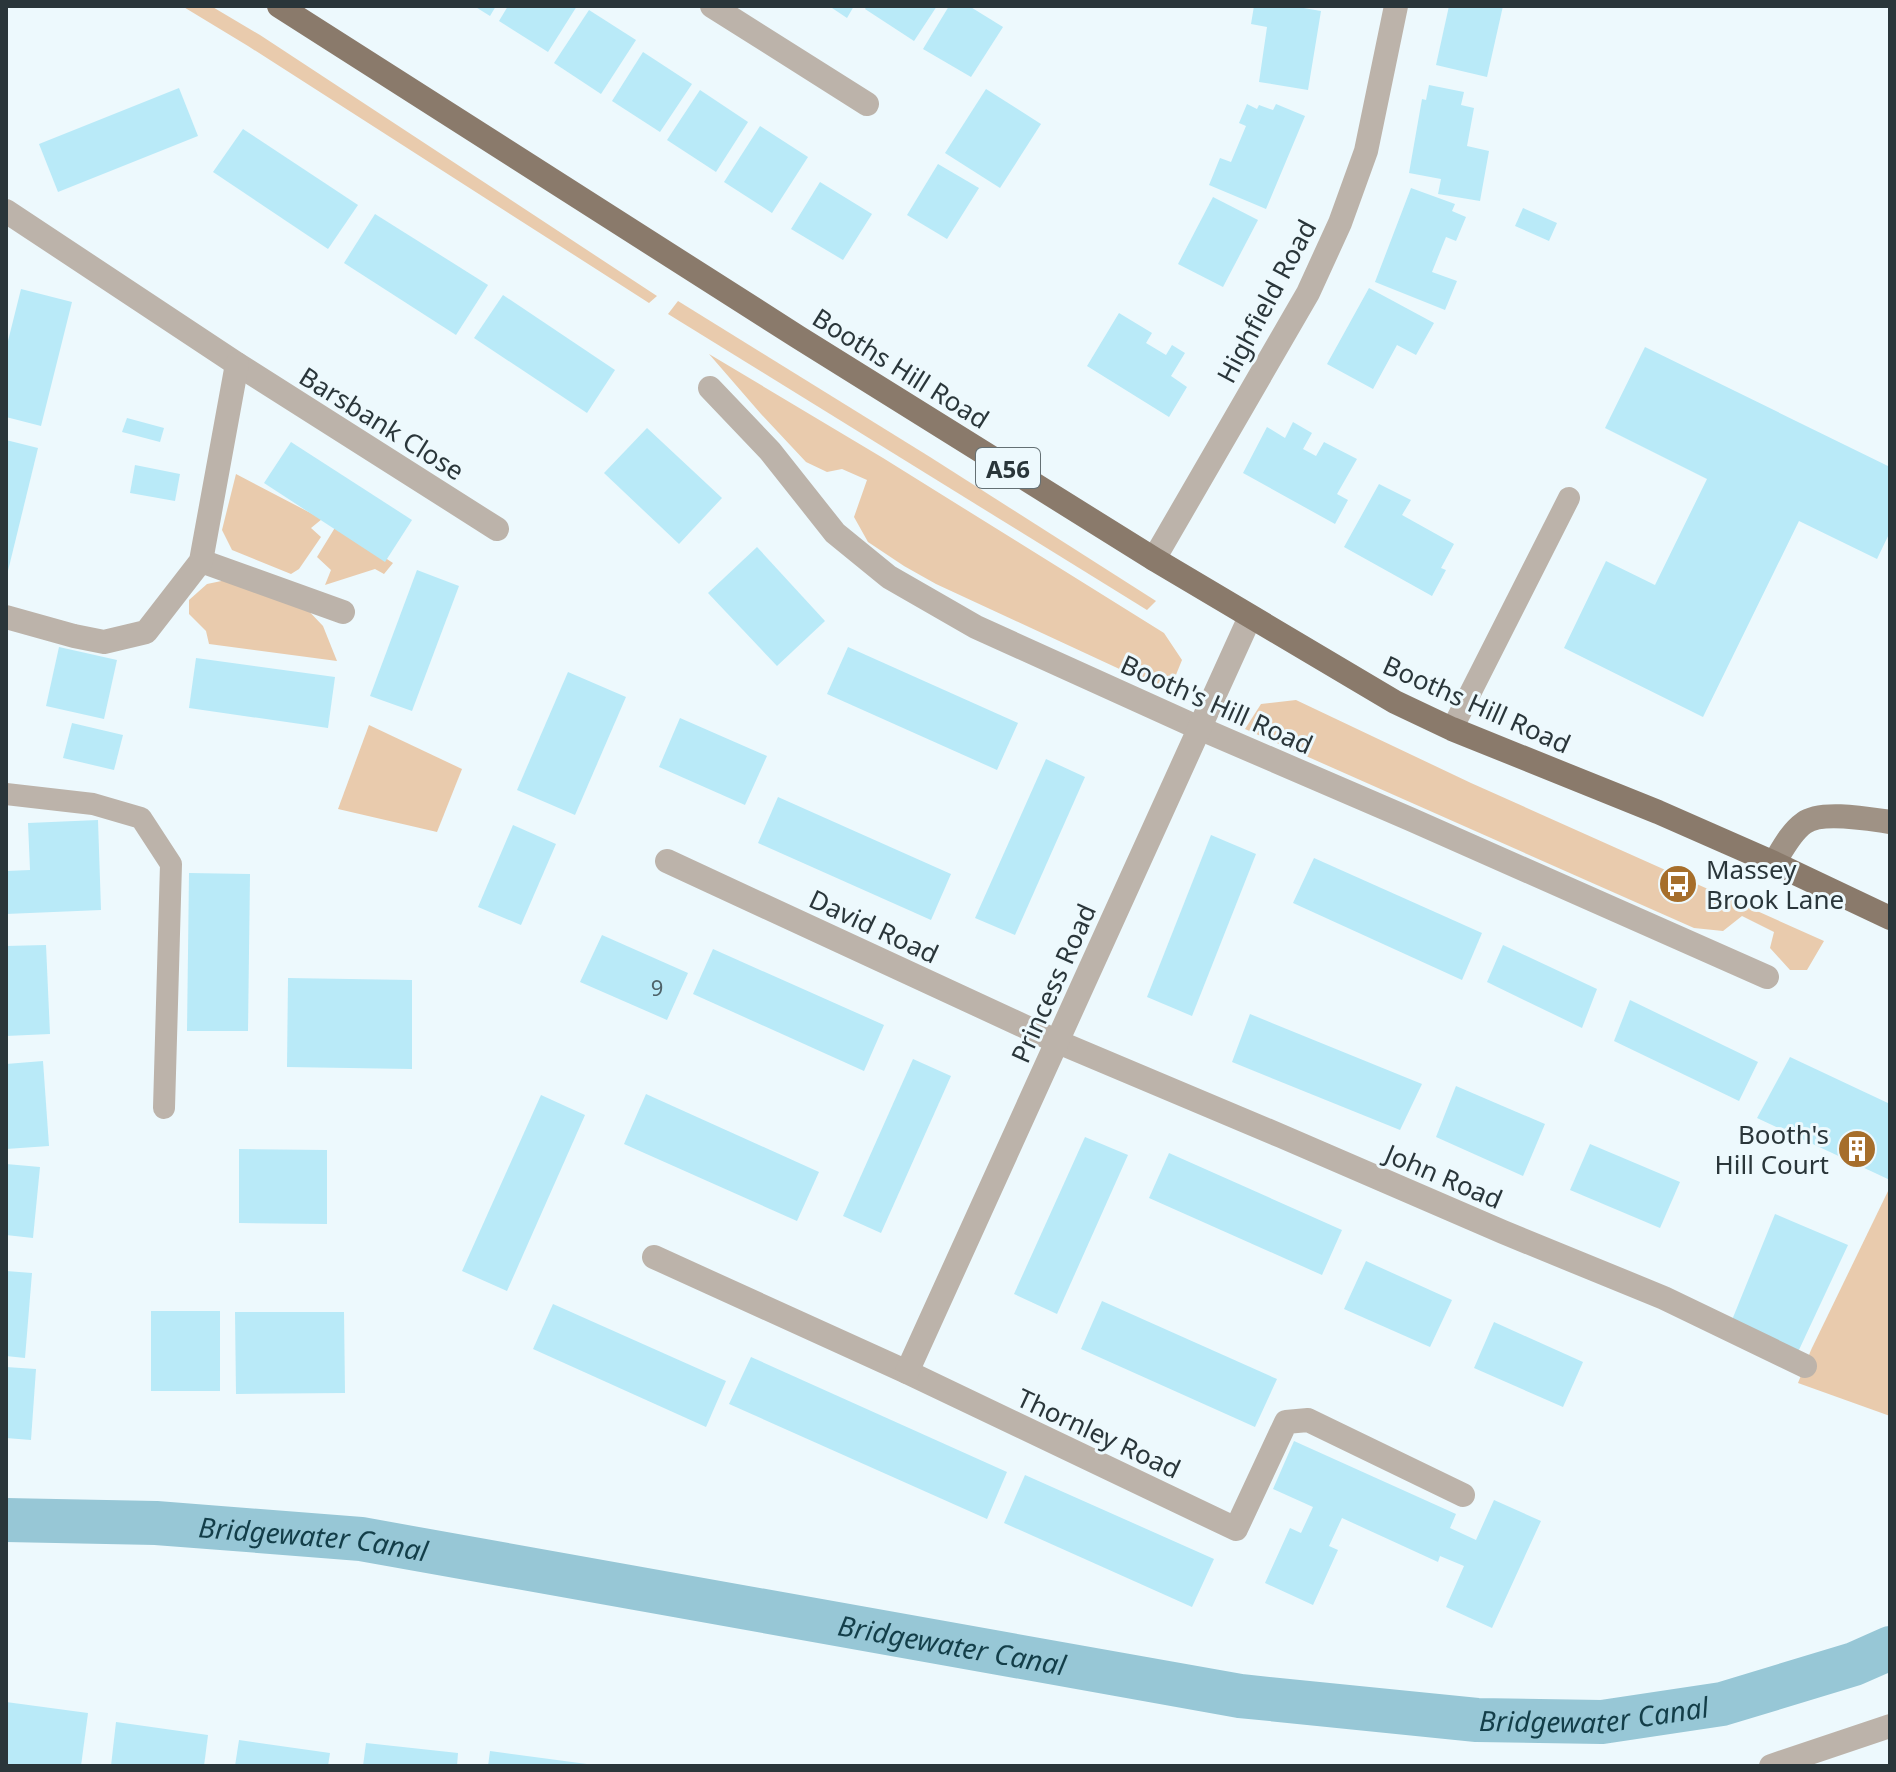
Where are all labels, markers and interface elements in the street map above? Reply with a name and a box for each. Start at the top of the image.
street label: Highfield Road [1208,213,1324,389]
street label: Booths Hill Road [806,299,996,437]
street label: Barsbank Close [293,358,471,488]
road number: A56 [976,448,1040,488]
street label: Booth's Hill Road [1115,646,1319,762]
street label: Booths Hill Road [1378,647,1576,761]
place label: Massey Brook Lane [1706,851,1844,917]
bus stop icon: Massey Brook Lane [1657,863,1699,905]
street label: David Road [804,880,944,972]
street label: Princess Road [1002,898,1104,1068]
house number: 9 [651,972,663,1002]
place label: Booth's Hill Court [1714,1116,1829,1182]
building icon: Booth's Hill Court [1836,1128,1878,1170]
street label: John Road [1377,1134,1508,1217]
street label: Thornley Road [1011,1379,1187,1487]
water label: Bridgewater Canal [197,1507,432,1570]
water label: Bridgewater Canal [835,1606,1070,1684]
water label: Bridgewater Canal [1479,1687,1712,1741]

